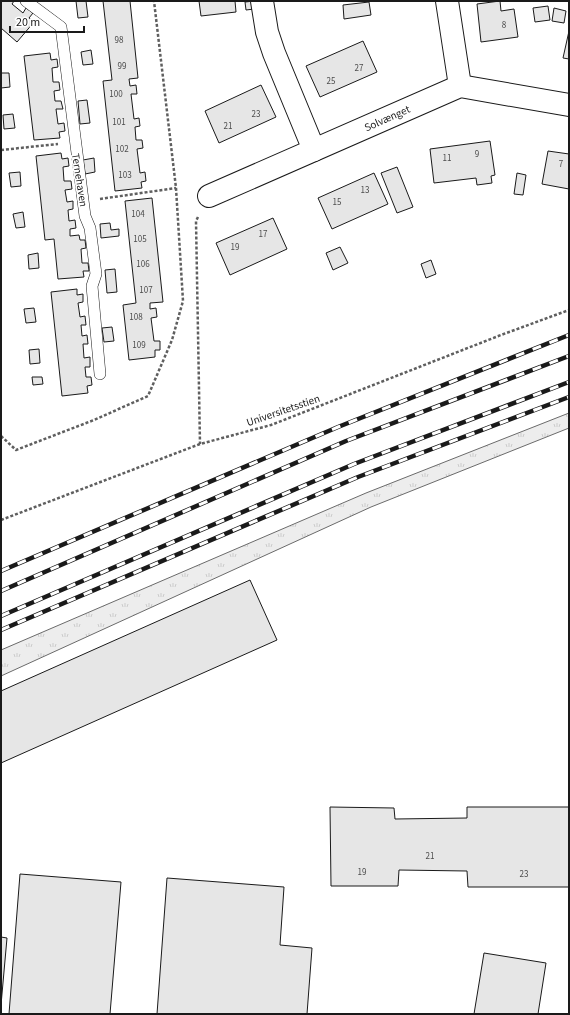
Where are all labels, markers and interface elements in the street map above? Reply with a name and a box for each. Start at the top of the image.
scale bar [10,8,84,34]
text: 20 m [16,14,40,31]
house number: 8 [502,19,507,32]
house number: 98 [115,34,124,47]
house number: 99 [118,60,127,73]
house number: 27 [355,62,364,75]
house number: 25 [327,75,336,88]
house number: 100 [109,88,123,101]
street label: Solvænget [362,102,413,135]
house number: 23 [252,108,261,121]
house number: 101 [112,116,126,129]
house number: 21 [224,120,232,133]
house number: 102 [115,143,129,156]
house number: 9 [475,148,480,161]
street label: Ternehaven [68,152,91,208]
house number: 11 [443,152,451,165]
house number: 7 [559,158,564,171]
house number: 103 [118,169,132,182]
house number: 13 [361,184,370,197]
house number: 15 [333,196,342,209]
house number: 104 [131,208,145,221]
house number: 17 [259,228,268,241]
house number: 105 [133,233,147,246]
house number: 19 [231,241,240,254]
house number: 106 [136,258,150,271]
house number: 107 [139,284,153,297]
house number: 108 [129,311,143,324]
house number: 109 [132,339,146,352]
street label: Universitetsstien [244,391,322,430]
house number: 21 [426,850,434,863]
house number: 19 [358,866,367,879]
house number: 23 [520,868,529,881]

